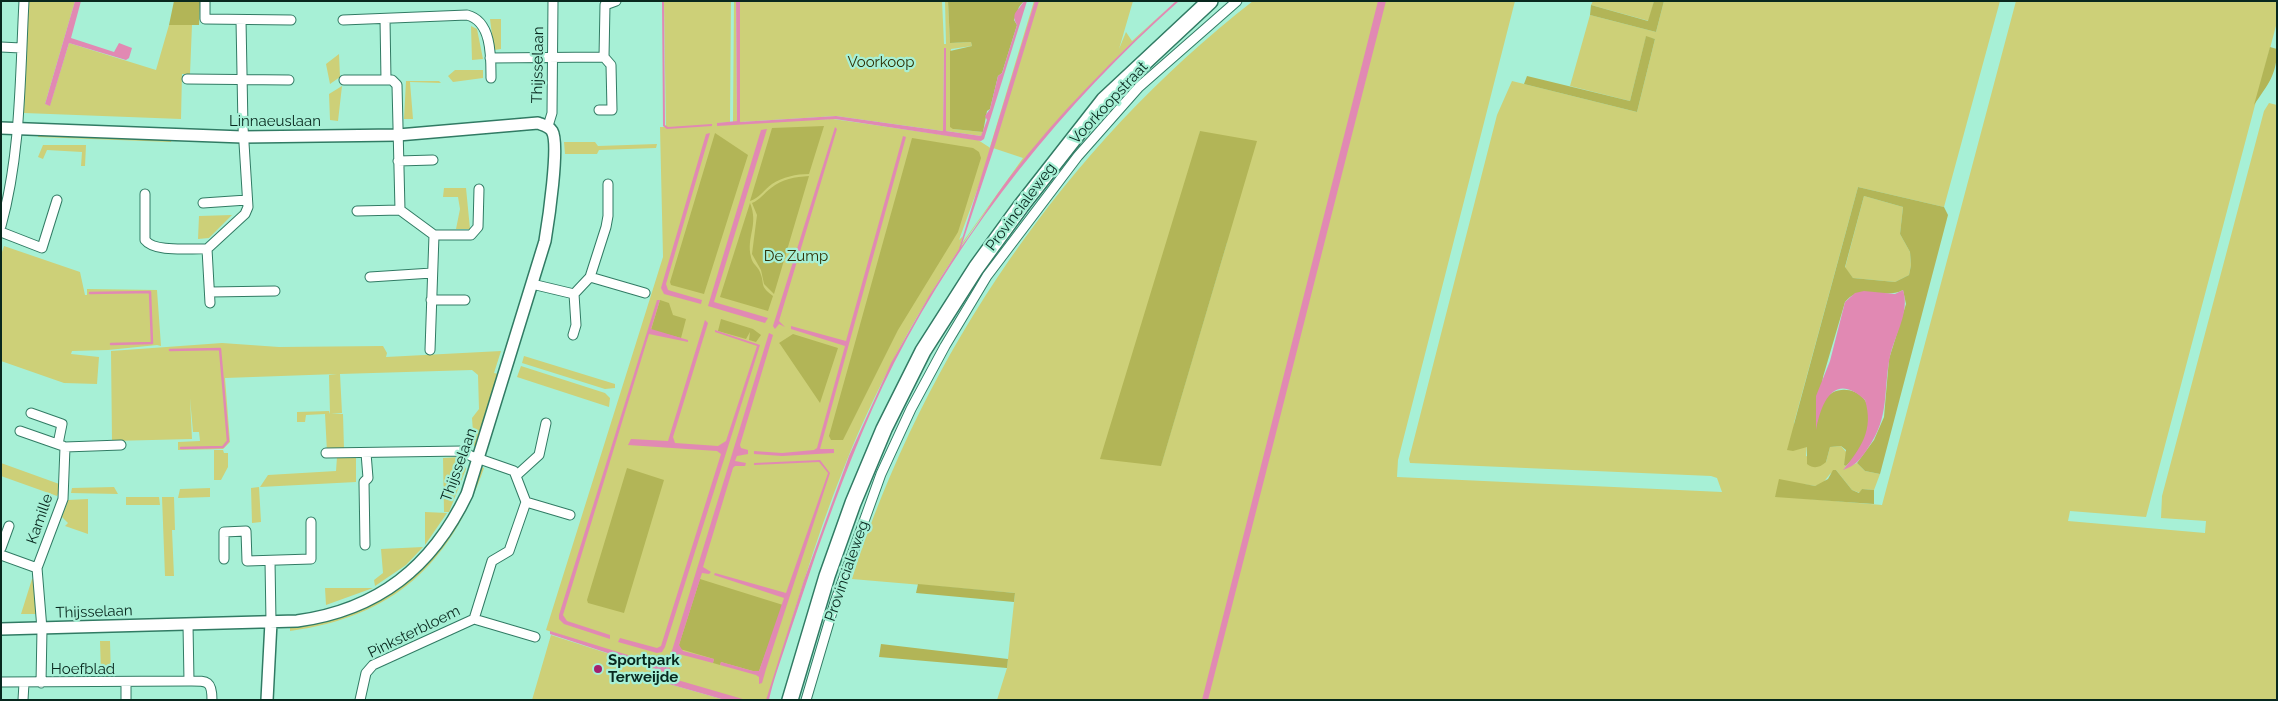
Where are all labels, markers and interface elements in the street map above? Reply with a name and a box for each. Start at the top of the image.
street label: Thijsselaan [528,26,548,104]
park label: Voorkoop [848,53,914,71]
street label: Voorkoopstraat [1066,58,1152,148]
street label: Linnaeuslaan [229,112,321,130]
street label: Provincialeweg [982,160,1060,254]
park label: De Zump [764,247,828,265]
street label: Thijsselaan [437,426,481,504]
street label: Kamille [23,492,57,546]
street label: Provincialeweg [821,518,873,624]
street label: Thijsselaan [55,602,133,622]
street label: Pinksterbloem [365,602,463,662]
place label: Sportpark Terweijde [608,651,680,686]
street label: Hoefblad [51,660,115,678]
marker: Sportpark Terweijde [592,663,604,675]

